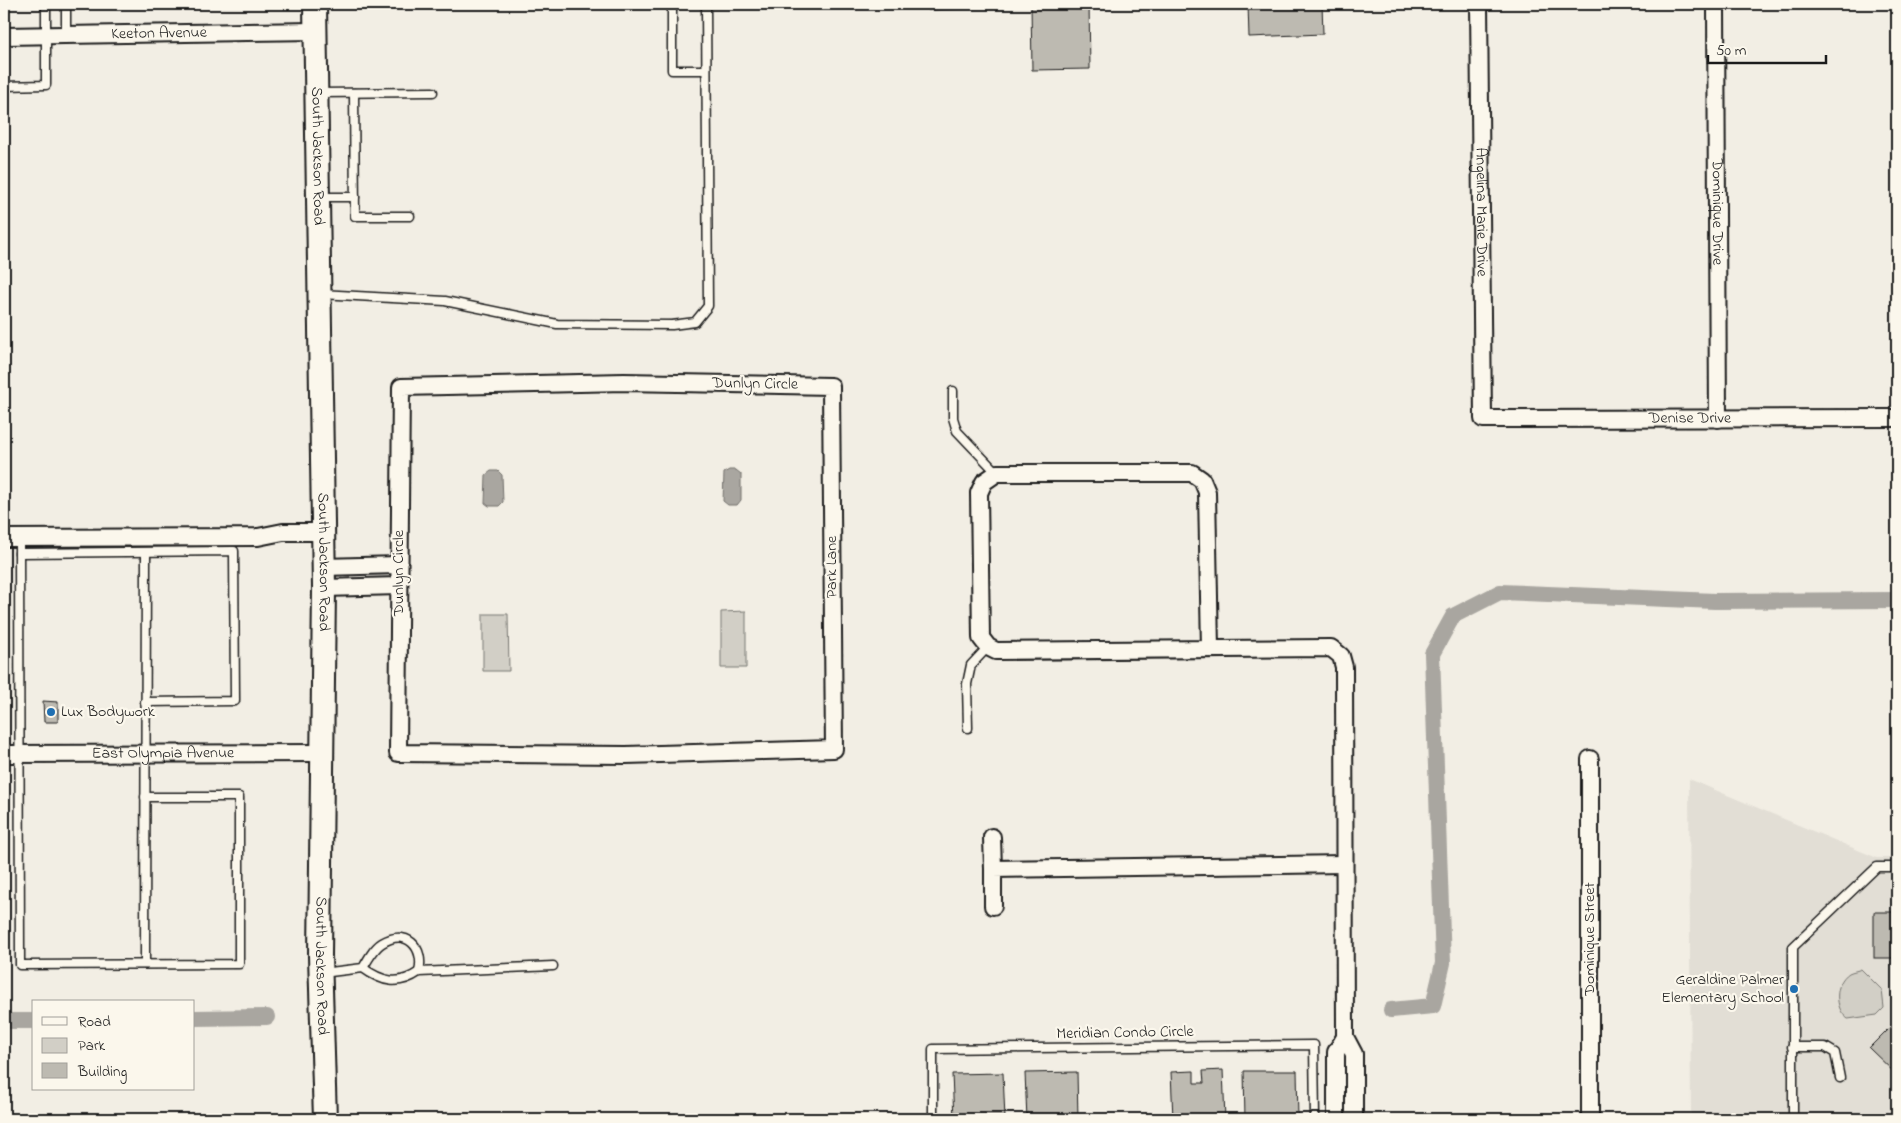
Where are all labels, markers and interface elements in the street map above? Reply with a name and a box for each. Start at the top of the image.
street label: Keeton Avenue [111,21,208,46]
scale bar [1708,32,1826,64]
text: 50 m [1716,40,1747,62]
street label: South Jackson Road [304,87,330,225]
street label: Angelina Marie Drive [1468,147,1494,277]
street label: Dominique Drive [1705,158,1729,266]
street label: Dunlyn Circle [711,371,799,397]
street label: Denise Drive [1648,406,1732,431]
street label: South Jackson Road [311,492,336,631]
street label: Dunlyn Circle [387,529,411,617]
street label: Park Lane [820,535,844,598]
place label: Lux Bodywork [61,700,156,724]
marker: Lux Bodywork [45,706,57,718]
street label: East Olympia Avenue [92,741,235,766]
street label: Dominique Street [1578,882,1602,997]
street label: South Jackson Road [308,897,334,1036]
place label: Geraldine Palmer Elementary School [1661,968,1784,1010]
marker: Geraldine Palmer Elementary School [1788,983,1800,995]
legend [32,1000,195,1090]
text: Road [78,1011,111,1033]
street label: Meridian Condo Circle [1056,1020,1195,1046]
text: Park [78,1035,106,1057]
text: Building [77,1061,127,1084]

